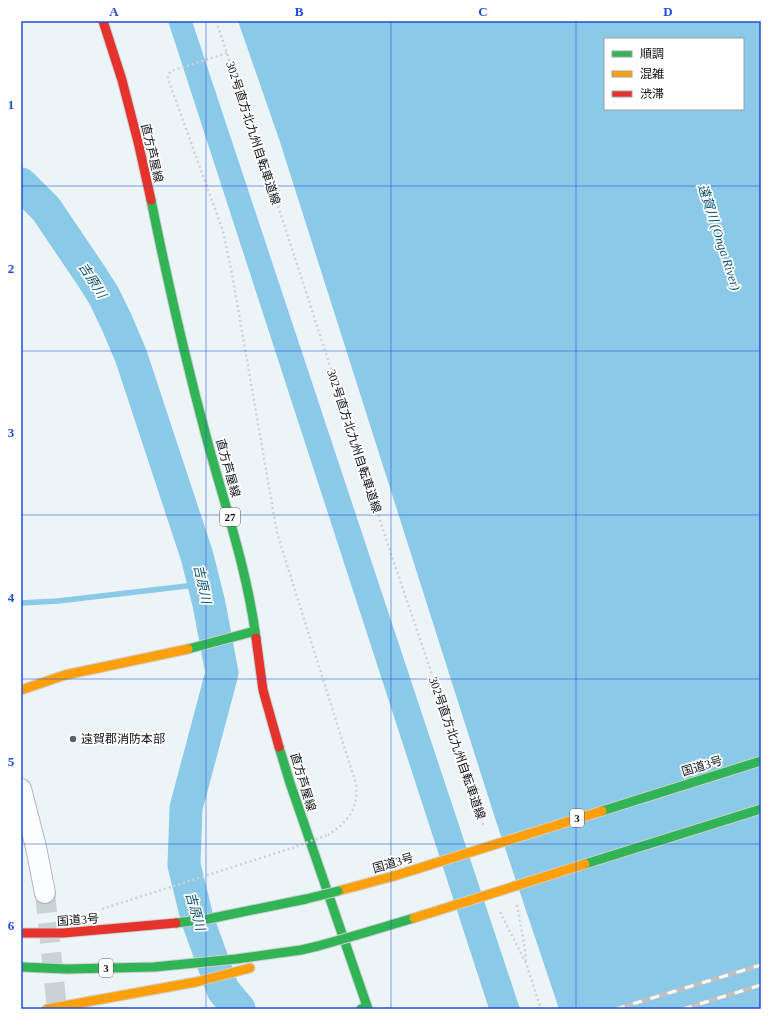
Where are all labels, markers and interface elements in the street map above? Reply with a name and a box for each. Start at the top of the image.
text: A [109,4,119,19]
text: B [295,4,304,19]
text: C [478,4,488,19]
text: D [663,4,673,19]
legend [604,38,744,110]
text: 順調 [640,47,664,61]
street label: 302号直方北九州自転車道線 [223,60,283,206]
text: 混雑 [640,67,664,81]
text: 渋滞 [640,87,664,101]
text: 1 [8,97,14,112]
street label: 直方芦屋線 [138,122,166,184]
water label: 遠賀川 (Onga River) [695,182,744,292]
water label: 吉原川 [76,260,111,302]
text: 2 [8,261,14,276]
street label: 302号直方北九州自転車道線 [324,368,384,514]
text: 3 [8,425,15,440]
street label: 直方芦屋線 [213,437,243,499]
road number: 27 [220,508,240,526]
water label: 吉原川 [191,563,214,607]
text: 4 [8,590,15,605]
street label: 302号直方北九州自転車道線 [426,675,488,821]
place label: 遠賀郡消防本部 [81,732,165,746]
marker: 遠賀郡消防本部 [68,734,78,744]
street label: 直方芦屋線 [288,751,318,813]
street label: 国道3号 [680,753,724,779]
text: 5 [8,754,15,769]
road number: 3 [570,809,584,827]
street label: 国道3号 [371,850,415,876]
water label: 吉原川 [183,890,209,934]
street label: 国道3号 [57,912,99,928]
text: 6 [8,918,15,933]
road number: 3 [99,959,113,977]

